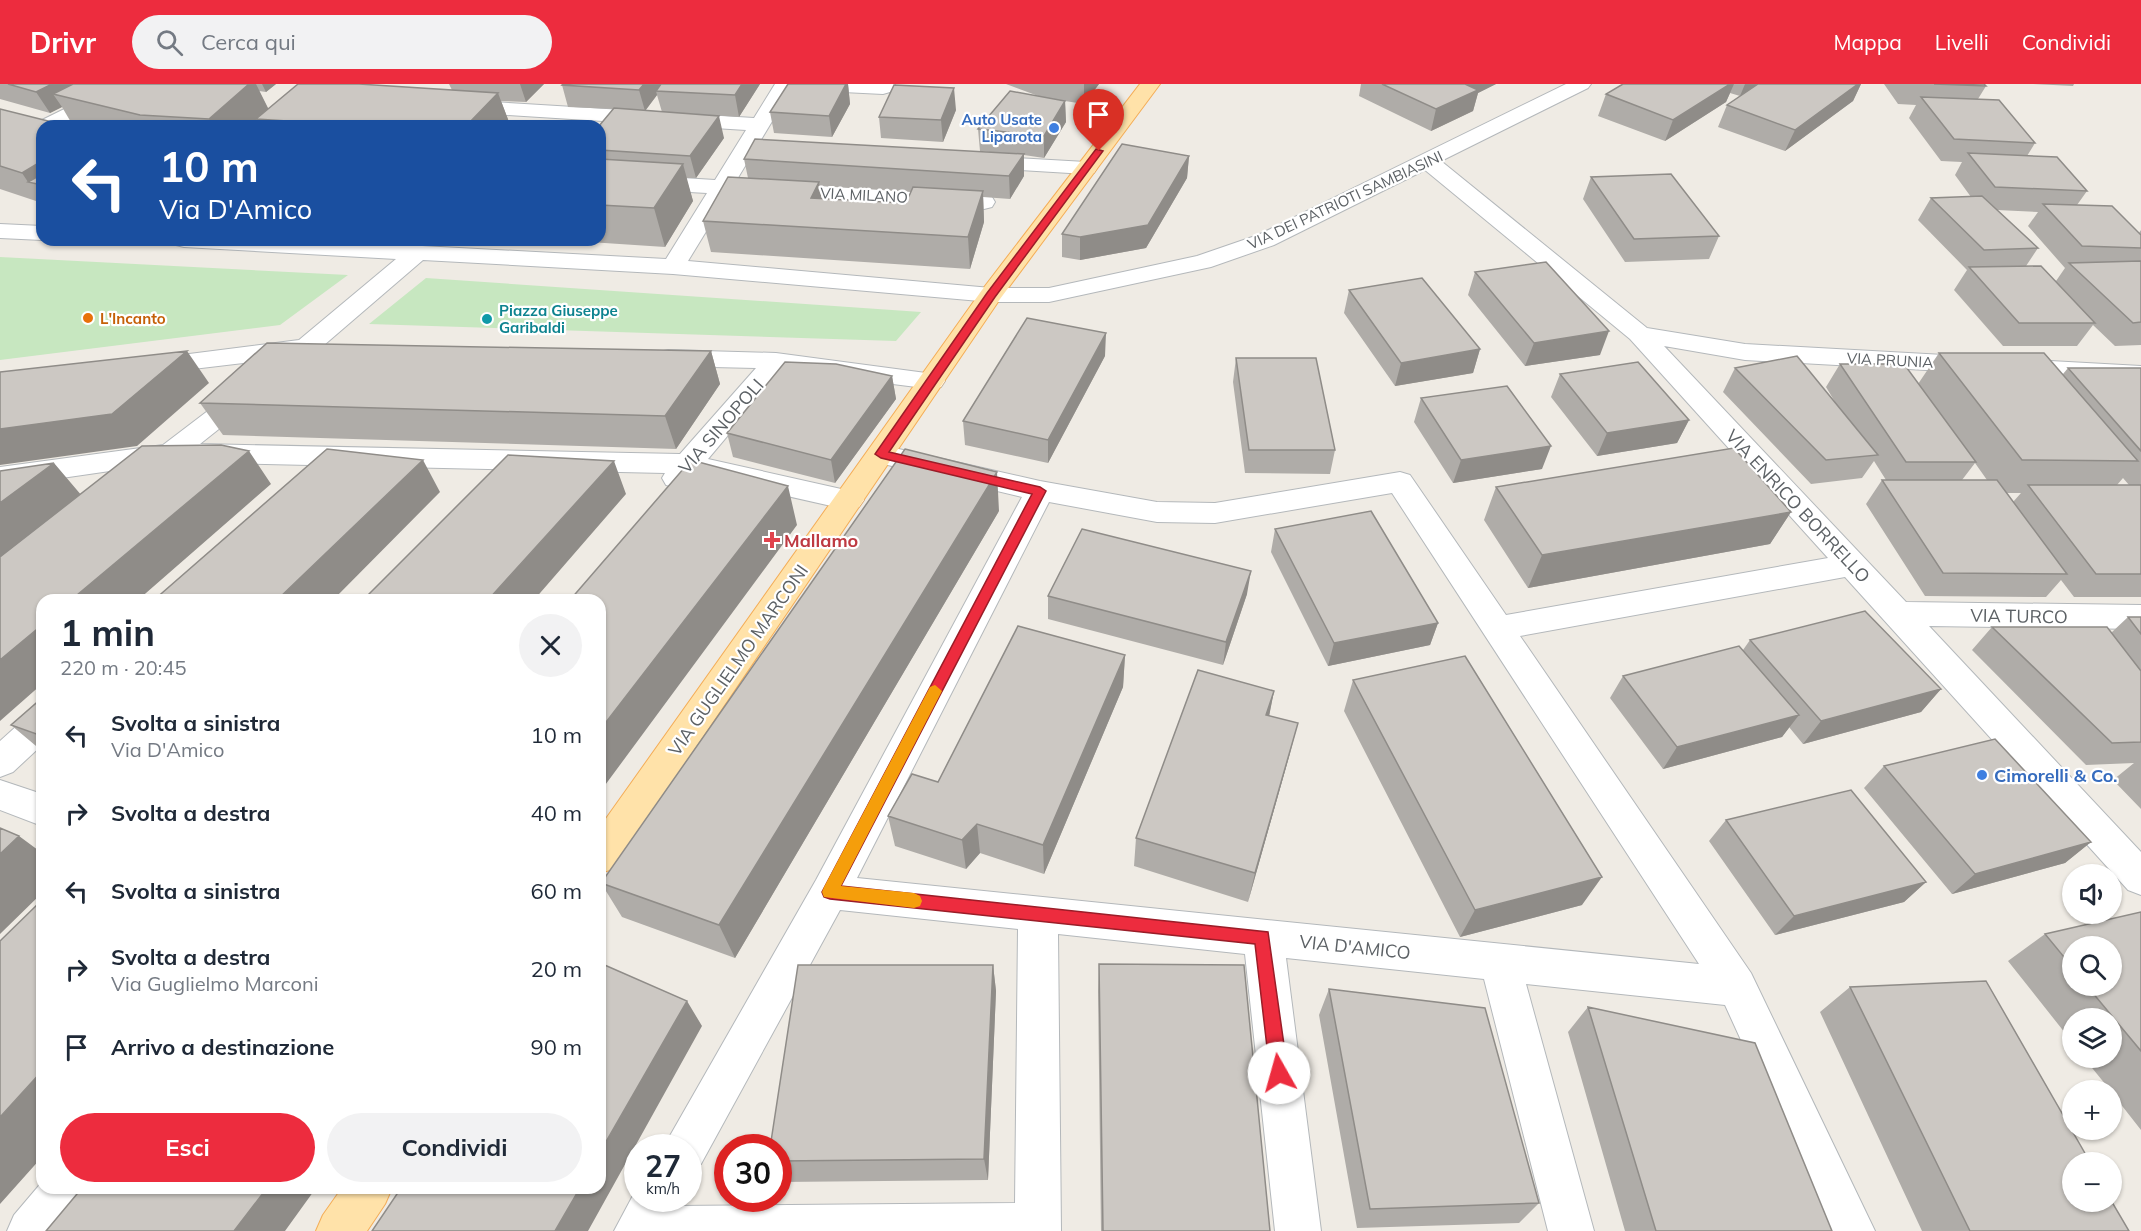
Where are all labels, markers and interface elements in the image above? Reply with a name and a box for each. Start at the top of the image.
search box [132,15,552,69]
text: Drivr [30,25,96,60]
icon: search [153,26,186,59]
text: Cerca qui [201,28,296,56]
text: Mappa [1833,29,1902,55]
text: Livelli [1935,29,1989,55]
text: Condividi [2022,29,2111,55]
pin [1073,89,1124,151]
icon: arrive [1082,98,1115,131]
place label: Auto Usate Liparota [961,110,1042,146]
marker: Auto Usate Liparota [1047,121,1061,135]
text: 10 m [159,140,259,193]
icon: left [60,144,138,222]
street label: VIA DEI PATRIOTI SAMBIASINI [1244,146,1446,254]
street label: VIA MILANO [820,183,908,207]
text: Via D'Amico [159,192,312,226]
place label: Piazza Giuseppe Garibaldi [499,301,618,337]
place label: L'Incanto [100,309,166,328]
marker: L'Incanto [81,311,95,325]
marker: Piazza Giuseppe Garibaldi [480,312,494,326]
street label: VIA PRUNIA [1846,348,1934,372]
street label: VIA SINOPOLI [674,374,768,478]
street label: VIA ENRICO BORRELLO [1721,425,1875,587]
place label: Mallamo [784,529,858,552]
marker: Mallamo [765,533,779,547]
street label: VIA GUGLIELMO MARCONI [663,560,813,760]
street label: VIA TURCO [1970,604,2068,628]
text: 1 min [60,610,155,655]
button: close [519,614,582,677]
text: 220 m · 20:45 [60,655,186,680]
text: Svolta a sinistra [111,709,280,737]
icon: left [60,719,93,752]
text: 10 m [531,721,582,749]
text: Via D'Amico [111,737,224,762]
place label: Cimorelli & Co. [1994,764,2118,787]
marker: Cimorelli & Co. [1975,768,1989,782]
icon: right [60,797,93,830]
text: Svolta a destra [111,799,270,827]
text: 40 m [531,799,582,827]
map controls [2062,864,2122,1212]
button: sound [2062,864,2122,924]
icon: left [60,875,93,908]
text: Svolta a sinistra [111,877,280,905]
text: 60 m [531,877,582,905]
street label: VIA D'AMICO [1298,930,1412,964]
button: search [2062,936,2122,996]
text: Svolta a destra [111,943,270,971]
icon: right [60,953,93,986]
text: 20 m [531,955,582,983]
text: Via Guglielmo Marconi [111,971,318,996]
button: layers [2062,1008,2122,1068]
icon: arrive [60,1031,93,1064]
text: Arrivo a destinazione [111,1033,334,1061]
text: 90 m [531,1033,582,1061]
position arrow [1247,1041,1311,1105]
button: + [2062,1080,2122,1140]
button: Esci [60,1113,315,1182]
button: Condividi [327,1113,582,1182]
speed limit sign: 30 [714,1134,792,1212]
text: 27 [645,1147,681,1185]
button: − [2062,1152,2122,1212]
text: km/h [646,1179,680,1198]

